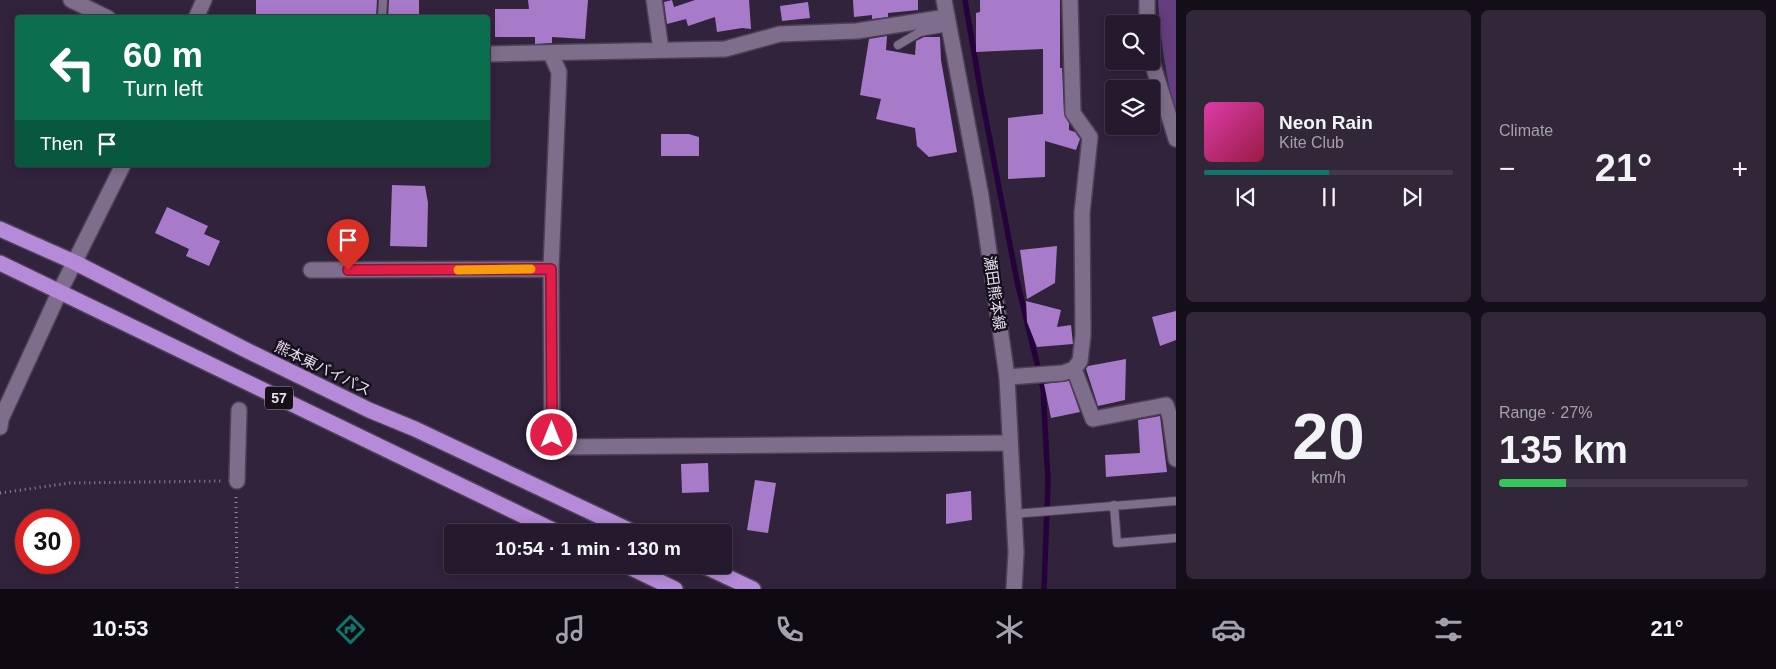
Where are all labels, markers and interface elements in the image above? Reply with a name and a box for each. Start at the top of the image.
map controls [1105,15,1160,135]
button: search [1105,15,1160,70]
icon: left [40,35,105,100]
text: 60 m [123,35,203,74]
text: Turn left [123,76,203,101]
button: layers [1105,80,1160,135]
text: Neon Rain [1279,112,1373,133]
text: Climate [1499,122,1553,139]
icon: arrive [93,130,121,158]
text: Then [40,133,83,154]
text: Kite Club [1279,134,1344,151]
text: 21° [1595,147,1652,189]
text: − [1499,153,1515,184]
text: + [1732,153,1748,184]
icon: previous [1232,183,1260,211]
icon: pause [1315,183,1343,211]
icon: next [1398,183,1426,211]
pin [327,219,369,270]
icon: arrive [334,226,362,254]
street label: 瀬田熊本線 [981,255,1009,331]
street label: 熊本東バイパス [272,337,374,399]
road number: 57 [265,386,293,409]
text: 20 [1292,400,1365,473]
text: Range · 27% [1499,404,1592,421]
position arrow [525,408,577,460]
text: 135 km [1499,429,1628,471]
text: km/h [1311,469,1346,486]
speed limit sign: 30 [15,509,80,574]
text: 10:54 · 1 min · 130 m [495,538,681,559]
icon: directions [333,612,368,647]
icon: music [553,612,588,647]
icon: phone [772,612,807,647]
icon: climate [992,612,1027,647]
icon: car [1211,612,1246,647]
icon: filters [1431,612,1466,647]
text: 10:53 [92,616,149,641]
text: 21° [1650,616,1684,641]

